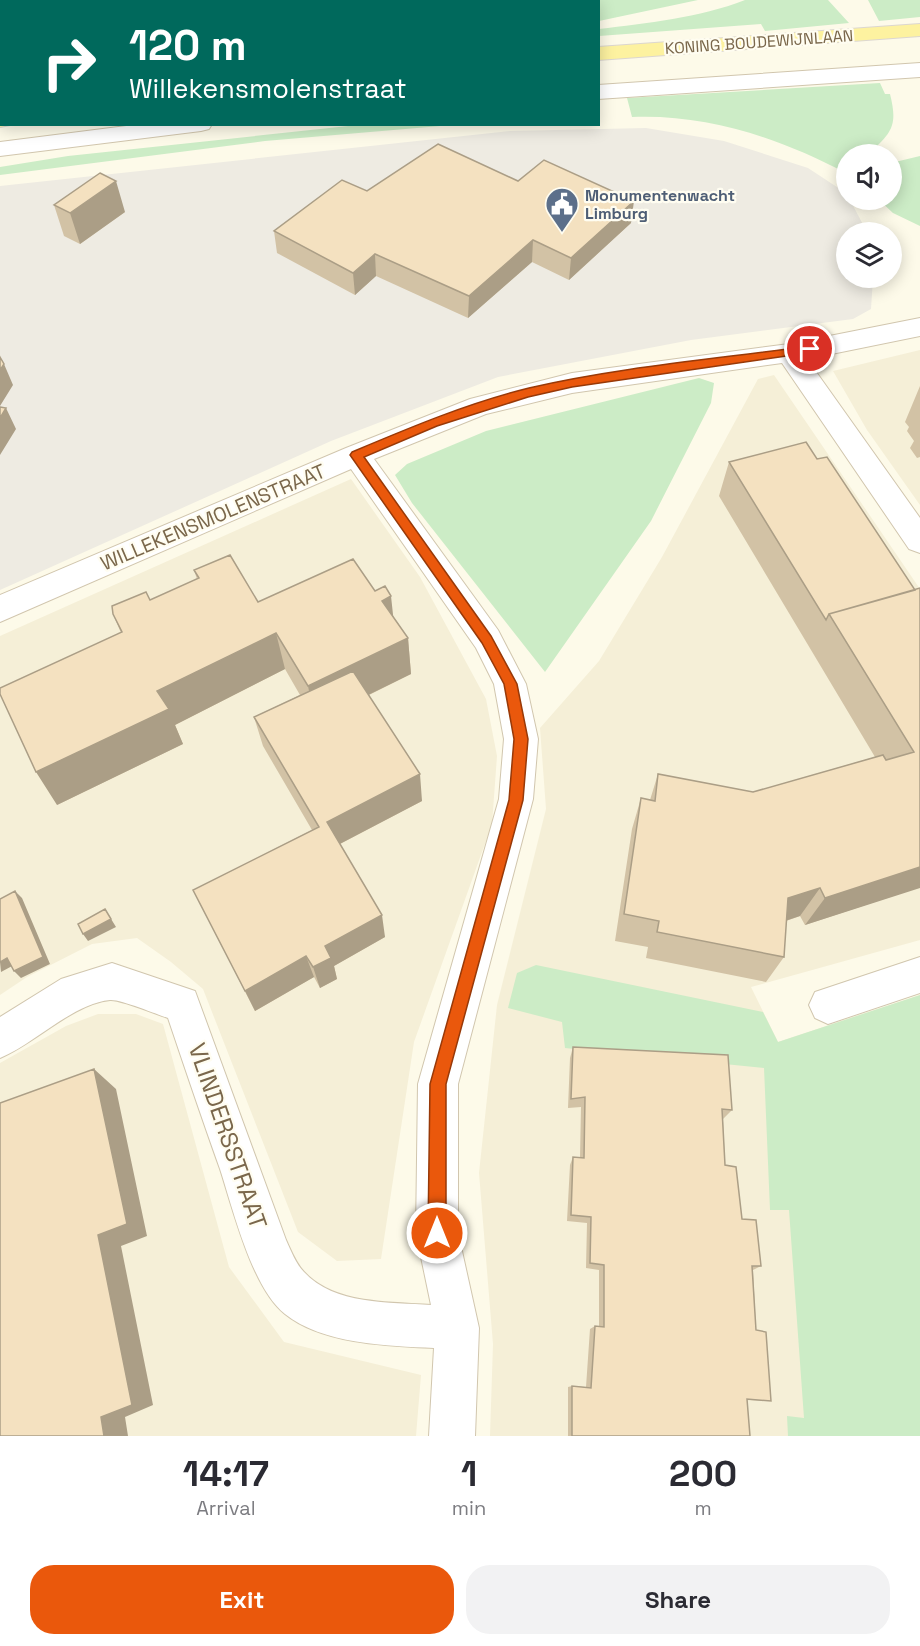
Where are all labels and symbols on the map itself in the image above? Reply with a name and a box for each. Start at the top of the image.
street label: KONING BOUDEWIJNLAAN [664,25,854,59]
place label: Monumentenwacht Limburg [585,185,735,224]
public building icon: Monumentenwacht Limburg [544,186,580,233]
pin [784,323,835,374]
street label: WILLEKENSMOLENSTRAAT [96,458,330,576]
street label: VLINDERSSTRAAT [182,1039,274,1233]
position arrow [405,1201,469,1265]

